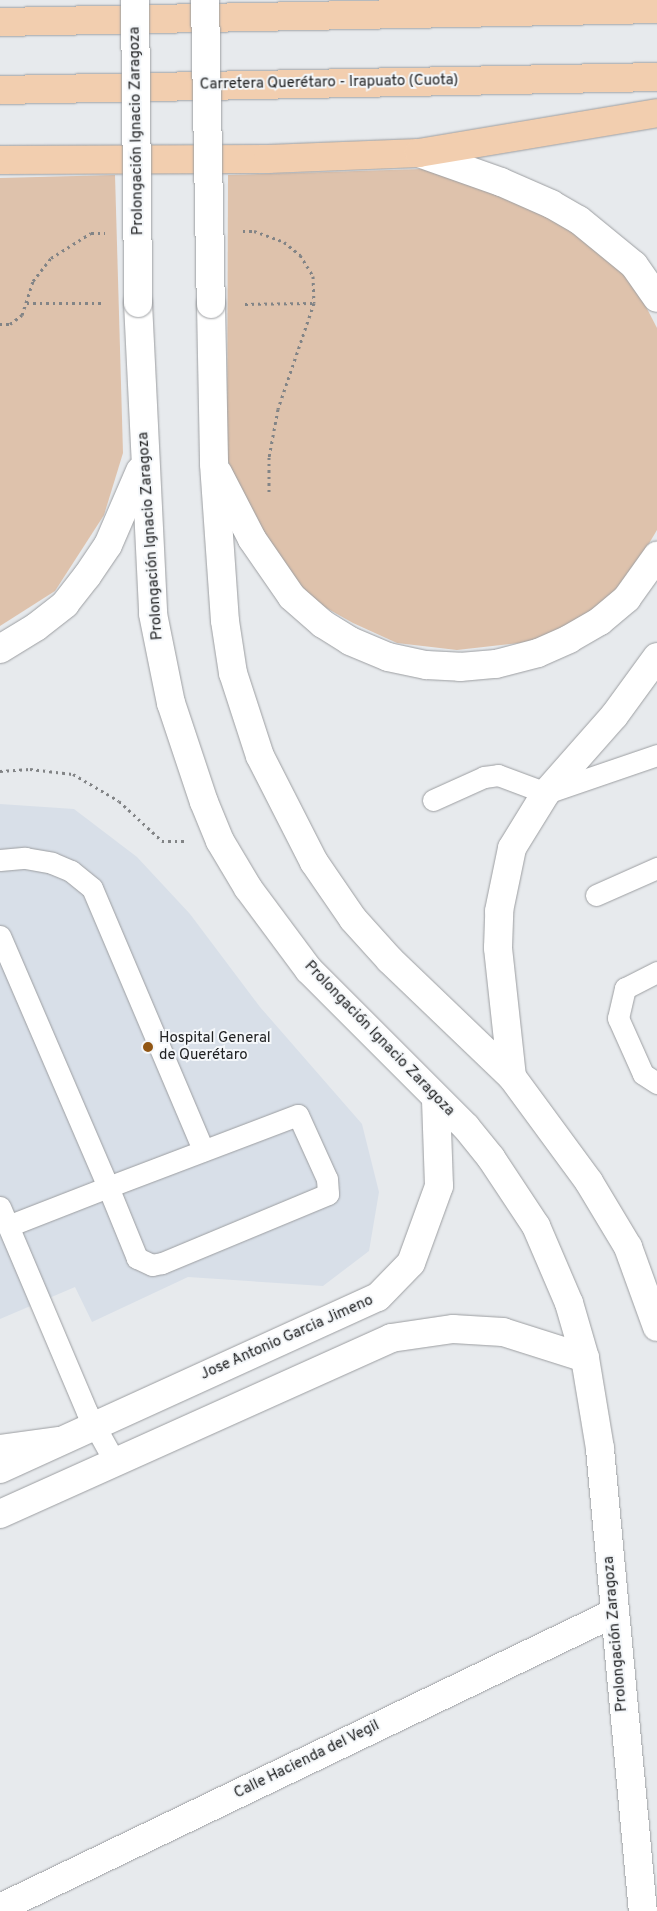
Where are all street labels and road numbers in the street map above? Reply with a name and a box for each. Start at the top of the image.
street label: Prolongación Ignacio Zaragoza [126,27,148,235]
street label: Carretera Querétaro - Irapuato (Cuota) [200,72,458,94]
street label: Prolongación Ignacio Zaragoza [135,431,167,641]
street label: Prolongación Ignacio Zaragoza [300,958,458,1120]
street label: Jose Antonio Garcia Jimeno [197,1292,377,1384]
street label: Prolongación Zaragoza [600,1555,632,1713]
street label: Calle Hacienda del Vegil [231,1717,383,1803]

